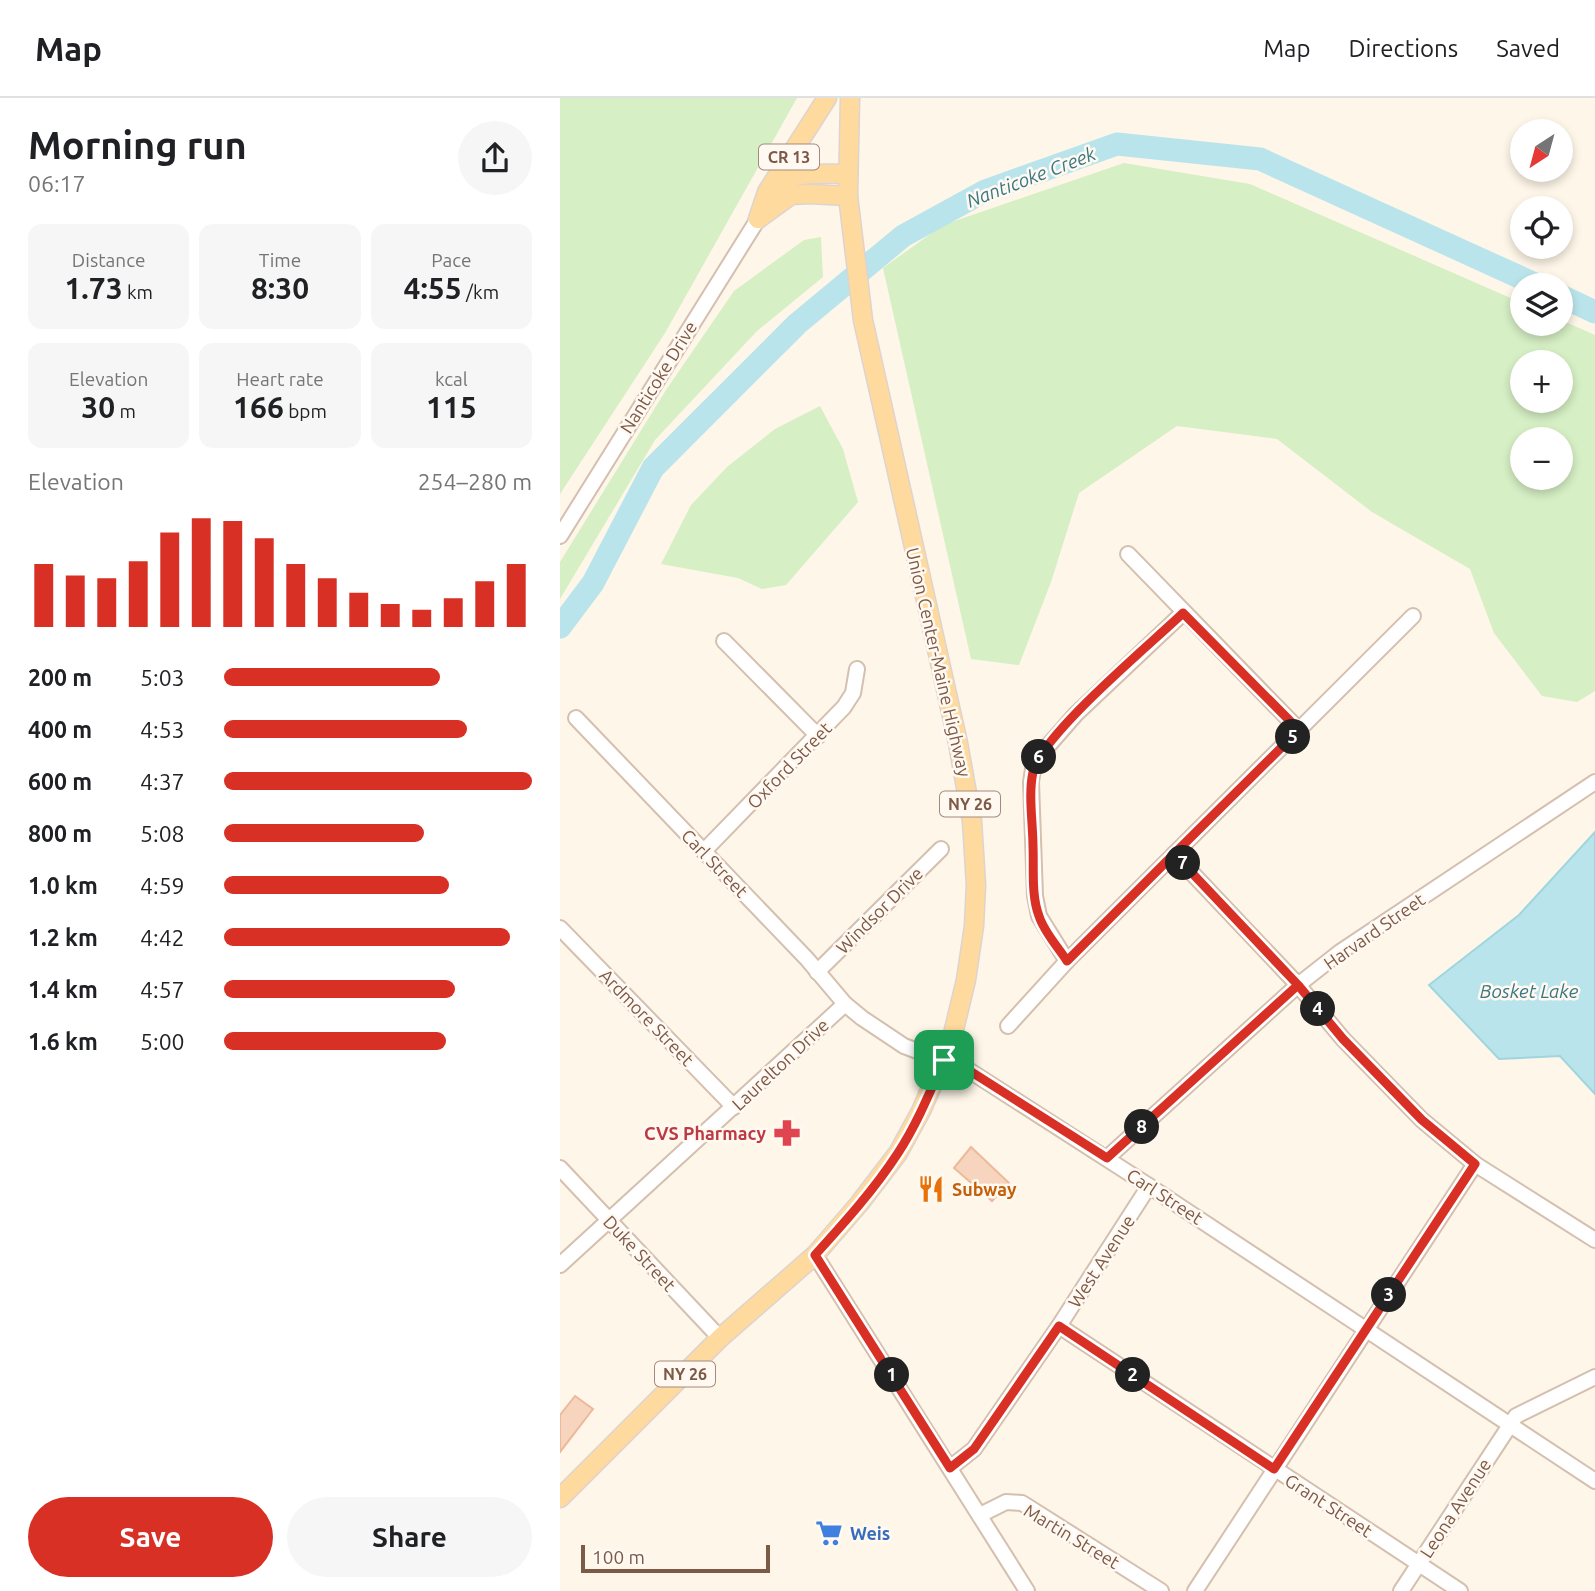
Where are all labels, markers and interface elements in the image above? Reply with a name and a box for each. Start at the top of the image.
text: Map [35,30,102,67]
text: Map [1263,35,1310,62]
text: Directions [1348,35,1458,62]
text: Saved [1496,35,1560,62]
north arrow [1510,119,1573,182]
map controls [1510,119,1573,490]
button: share [458,121,532,195]
text: Morning run [28,124,247,166]
water label: Nanticoke Creek [963,142,1099,212]
road number: CR 13 [759,144,819,170]
text: 06:17 [28,171,86,196]
button: locate [1510,196,1573,259]
text: Distance [72,249,145,271]
text: Time [259,249,301,271]
text: Pace [431,249,471,271]
text: 1.73 [64,271,123,305]
text: 8:30 [251,271,309,305]
text: 4:55 [404,271,462,305]
button: layers [1510,273,1573,336]
text: km [123,281,153,303]
text: /km [462,281,499,303]
street label: Nanticoke Drive [616,317,700,437]
button: + [1510,350,1573,413]
text: Elevation [69,368,148,390]
text: Heart rate [236,368,324,390]
text: kcal [435,368,468,390]
text: 30 [81,390,115,424]
text: 166 [233,390,284,424]
text: 115 [426,390,477,424]
text: m [115,400,136,422]
text: bpm [284,400,327,422]
button: − [1510,427,1573,490]
text: Elevation [28,469,124,494]
text: 254–280 m [418,469,532,494]
street label: Union Center-Maine Highway [903,545,975,779]
text: 200 m [28,665,92,690]
text: 5:03 [140,665,185,690]
text: 400 m [28,717,92,742]
text: 4:53 [140,717,185,742]
street label: Oxford Street [743,718,835,812]
pin: 5 [1276,720,1310,754]
text: 5 [1287,725,1298,747]
pin: 6 [1022,740,1056,774]
text: 6 [1033,745,1044,767]
text: 600 m [28,769,92,794]
text: 4:37 [140,769,185,794]
road number: NY 26 [940,792,1000,817]
text: 800 m [28,821,92,846]
text: 5:08 [140,821,185,846]
street label: Carl Street [678,825,752,901]
pin: 7 [1166,846,1200,880]
text: 7 [1177,851,1188,873]
street label: Windsor Drive [832,863,926,957]
text: 1.0 km [28,873,98,898]
text: 4:59 [140,873,185,898]
street label: Harvard Street [1320,889,1428,973]
text: 1.2 km [28,925,98,950]
text: 4:42 [140,925,185,950]
street label: Ardmore Street [596,965,698,1069]
text: 1.4 km [28,977,98,1002]
text: 4:57 [140,977,185,1002]
water label: Bosket Lake [1480,980,1579,1002]
pin: 4 [1300,992,1336,1026]
text: 4 [1312,997,1323,1019]
street label: Laurelton Drive [728,1014,832,1114]
text: 1.6 km [28,1029,98,1054]
text: 5:00 [140,1029,185,1054]
pin [914,1030,974,1090]
icon: arrive [925,1041,963,1079]
pin: 8 [1124,1110,1160,1144]
text: 8 [1136,1115,1147,1137]
pharmacy icon: CVS Pharmacy [772,1118,802,1148]
place label: CVS Pharmacy [644,1123,766,1143]
street label: Carl Street [1123,1164,1207,1228]
restaurant icon: Subway [916,1174,946,1204]
place label: Subway [952,1179,1017,1199]
street label: Duke Street [600,1211,680,1295]
street label: West Avenue [1064,1211,1138,1311]
pin: 3 [1372,1278,1406,1312]
text: 3 [1383,1283,1394,1305]
pin: 1 [874,1358,910,1392]
pin: 2 [1116,1358,1150,1392]
road number: NY 26 [655,1362,715,1386]
text: 1 [886,1363,897,1385]
text: 2 [1127,1363,1138,1385]
street label: Leona Avenue [1416,1455,1494,1561]
street label: Grant Street [1282,1469,1376,1541]
button: Save [28,1497,273,1577]
button: Share [287,1497,532,1577]
street label: Martin Street [1021,1500,1123,1572]
supermarket icon: Weis [814,1518,844,1548]
place label: Weis [850,1523,890,1543]
scale bar [581,1542,770,1574]
text: 100 m [592,1546,645,1568]

